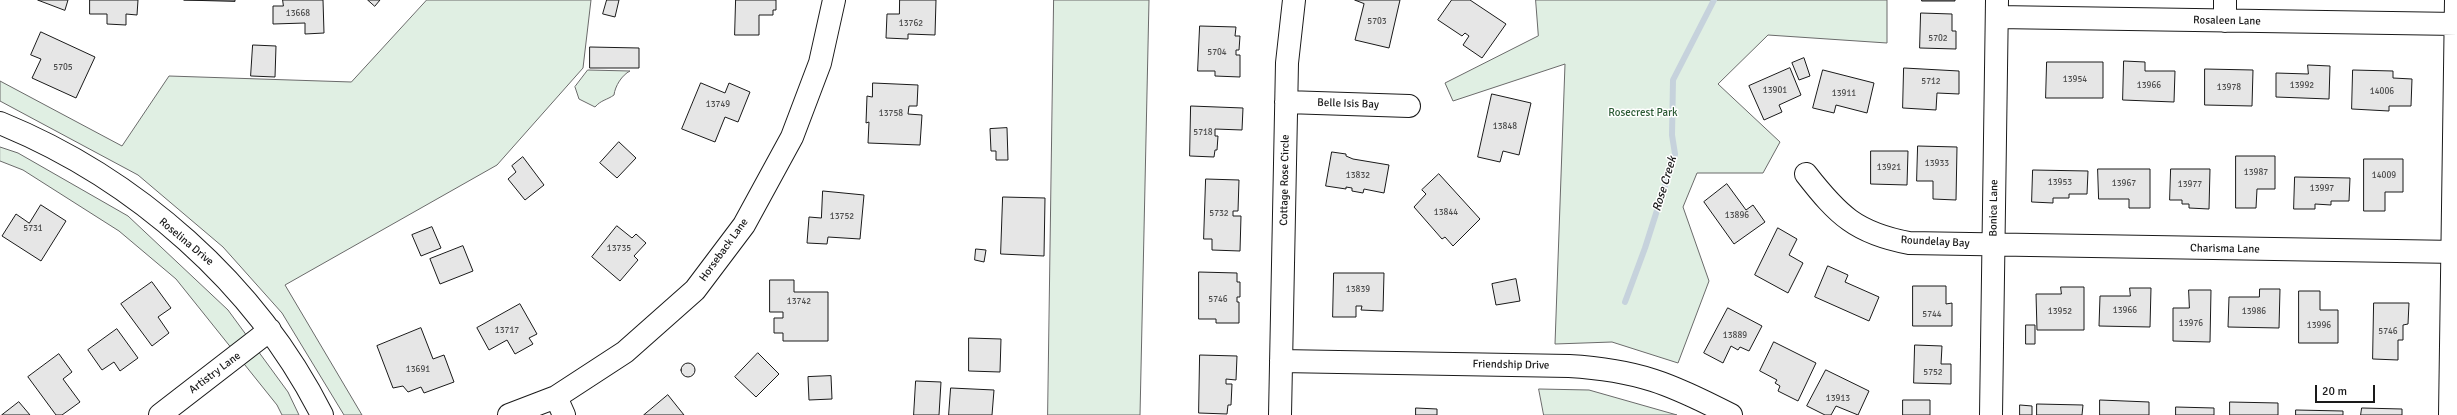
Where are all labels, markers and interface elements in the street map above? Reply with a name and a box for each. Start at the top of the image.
house number: 13668 [286,9,310,19]
street label: Rosaleen Lane [2193,14,2261,28]
house number: 5703 [1367,17,1387,27]
house number: 13762 [899,19,923,29]
house number: 5702 [1928,34,1948,44]
house number: 5704 [1207,48,1227,58]
house number: 5705 [53,63,73,73]
house number: 13954 [2063,75,2087,85]
house number: 5712 [1921,77,1941,87]
house number: 13966 [2137,81,2161,91]
house number: 13992 [2290,81,2314,91]
house number: 13978 [2217,83,2241,93]
house number: 13901 [1763,86,1787,96]
house number: 14006 [2370,87,2394,97]
house number: 13911 [1832,89,1856,99]
street label: Belle Isis Bay [1317,96,1379,112]
house number: 13749 [706,100,730,110]
park label: Rosecrest Park [1608,106,1678,120]
house number: 13758 [879,109,903,119]
house number: 13848 [1493,122,1517,132]
house number: 5718 [1193,128,1213,138]
street label: Cottage Rose Circle [1278,134,1292,226]
water label: Rose Creek [1650,155,1680,213]
house number: 13933 [1925,159,1949,169]
house number: 13921 [1877,163,1901,173]
house number: 13987 [2244,168,2268,178]
house number: 13832 [1346,171,1370,181]
house number: 14009 [2372,171,2396,181]
house number: 13953 [2048,178,2072,188]
street label: Bonica Lane [1987,179,2001,237]
house number: 13967 [2112,179,2136,189]
house number: 13977 [2178,180,2202,190]
house number: 13997 [2310,184,2334,194]
house number: 13844 [1434,208,1458,218]
house number: 5732 [1209,209,1229,219]
house number: 13896 [1725,211,1749,221]
house number: 13752 [830,212,854,222]
street label: Roselina Drive [156,215,216,269]
street label: Horseback Lane [697,216,751,284]
house number: 5731 [23,224,43,234]
street label: Roundelay Bay [1900,234,1970,250]
street label: Charisma Lane [2190,242,2260,256]
house number: 13735 [607,244,631,254]
house number: 13839 [1346,285,1370,295]
house number: 5746 [1208,295,1228,305]
house number: 13742 [787,297,811,307]
house number: 13966 [2113,306,2137,316]
house number: 13952 [2048,307,2072,317]
house number: 13986 [2242,307,2266,317]
house number: 5744 [1922,310,1942,320]
house number: 13976 [2179,319,2203,329]
house number: 13996 [2307,321,2331,331]
house number: 13717 [495,326,519,336]
house number: 5746 [2378,327,2398,337]
house number: 13889 [1723,331,1747,341]
street label: Artistry Lane [187,349,243,397]
street label: Friendship Drive [1473,358,1549,372]
house number: 13691 [406,365,430,375]
house number: 5752 [1923,368,1943,378]
scale bar [2317,377,2377,403]
text: 20 m [2322,384,2347,399]
house number: 13913 [1826,394,1850,404]

